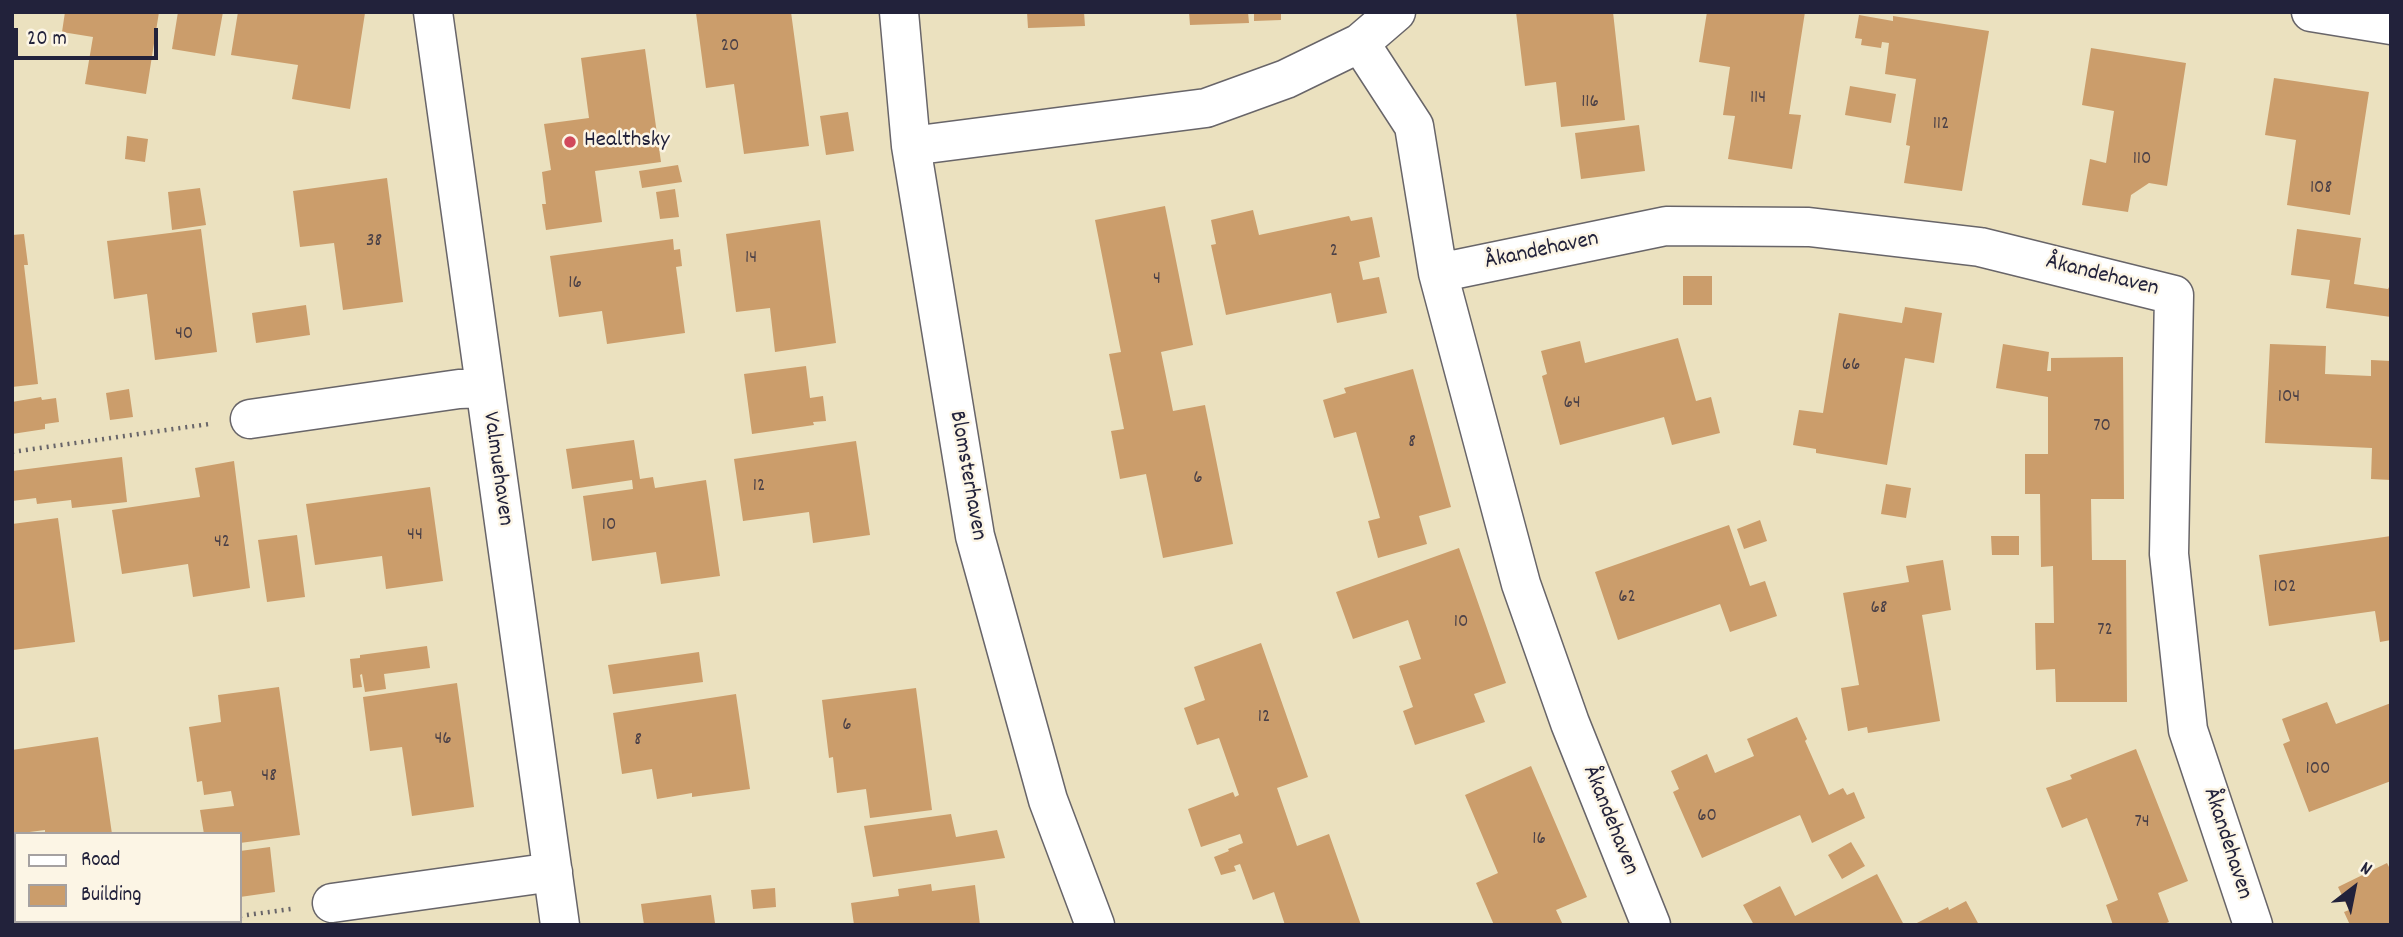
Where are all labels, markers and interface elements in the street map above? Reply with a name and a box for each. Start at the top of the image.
scale bar [18,14,161,58]
text: 20 m [27,25,67,55]
house number: 20 [721,36,739,58]
house number: 114 [1750,88,1766,110]
house number: 116 [1581,92,1599,114]
house number: 112 [1933,114,1949,136]
place label: Healthsky [584,128,670,156]
marker: Healthsky [562,134,578,150]
house number: 110 [2133,149,2151,171]
house number: 108 [2310,178,2332,200]
street label: Åkandehaven [1483,227,1601,277]
house number: 38 [366,231,382,253]
house number: 2 [1330,241,1338,263]
house number: 14 [745,248,757,270]
street label: Åkandehaven [2043,250,2161,304]
house number: 4 [1153,269,1161,291]
house number: 16 [568,273,582,295]
house number: 40 [175,324,193,346]
house number: 66 [1842,355,1860,377]
house number: 104 [2278,387,2300,409]
house number: 64 [1563,393,1581,415]
street label: Blomsterhaven [941,409,991,543]
street label: Valmuehaven [474,410,518,528]
house number: 70 [2093,416,2111,438]
house number: 8 [1408,432,1416,454]
house number: 6 [1193,468,1203,490]
house number: 12 [753,476,765,498]
house number: 10 [602,515,616,537]
house number: 44 [407,525,423,547]
house number: 42 [214,532,230,554]
house number: 102 [2274,577,2296,599]
house number: 62 [1618,587,1636,609]
house number: 68 [1871,598,1887,620]
house number: 10 [1454,612,1468,634]
house number: 72 [2097,620,2113,642]
house number: 12 [1258,707,1270,729]
house number: 6 [842,715,852,737]
house number: 46 [434,729,452,751]
house number: 8 [634,730,642,752]
house number: 100 [2306,759,2330,781]
street label: Åkandehaven [1575,762,1643,880]
house number: 48 [261,766,277,788]
street label: Åkandehaven [2195,785,2257,903]
house number: 60 [1697,806,1717,828]
house number: 74 [2134,812,2150,834]
house number: 16 [1532,829,1546,851]
legend [14,832,242,923]
text: Road [81,846,120,876]
north arrow [2319,853,2389,923]
text: N [2354,856,2377,884]
text: Building [81,881,141,911]

